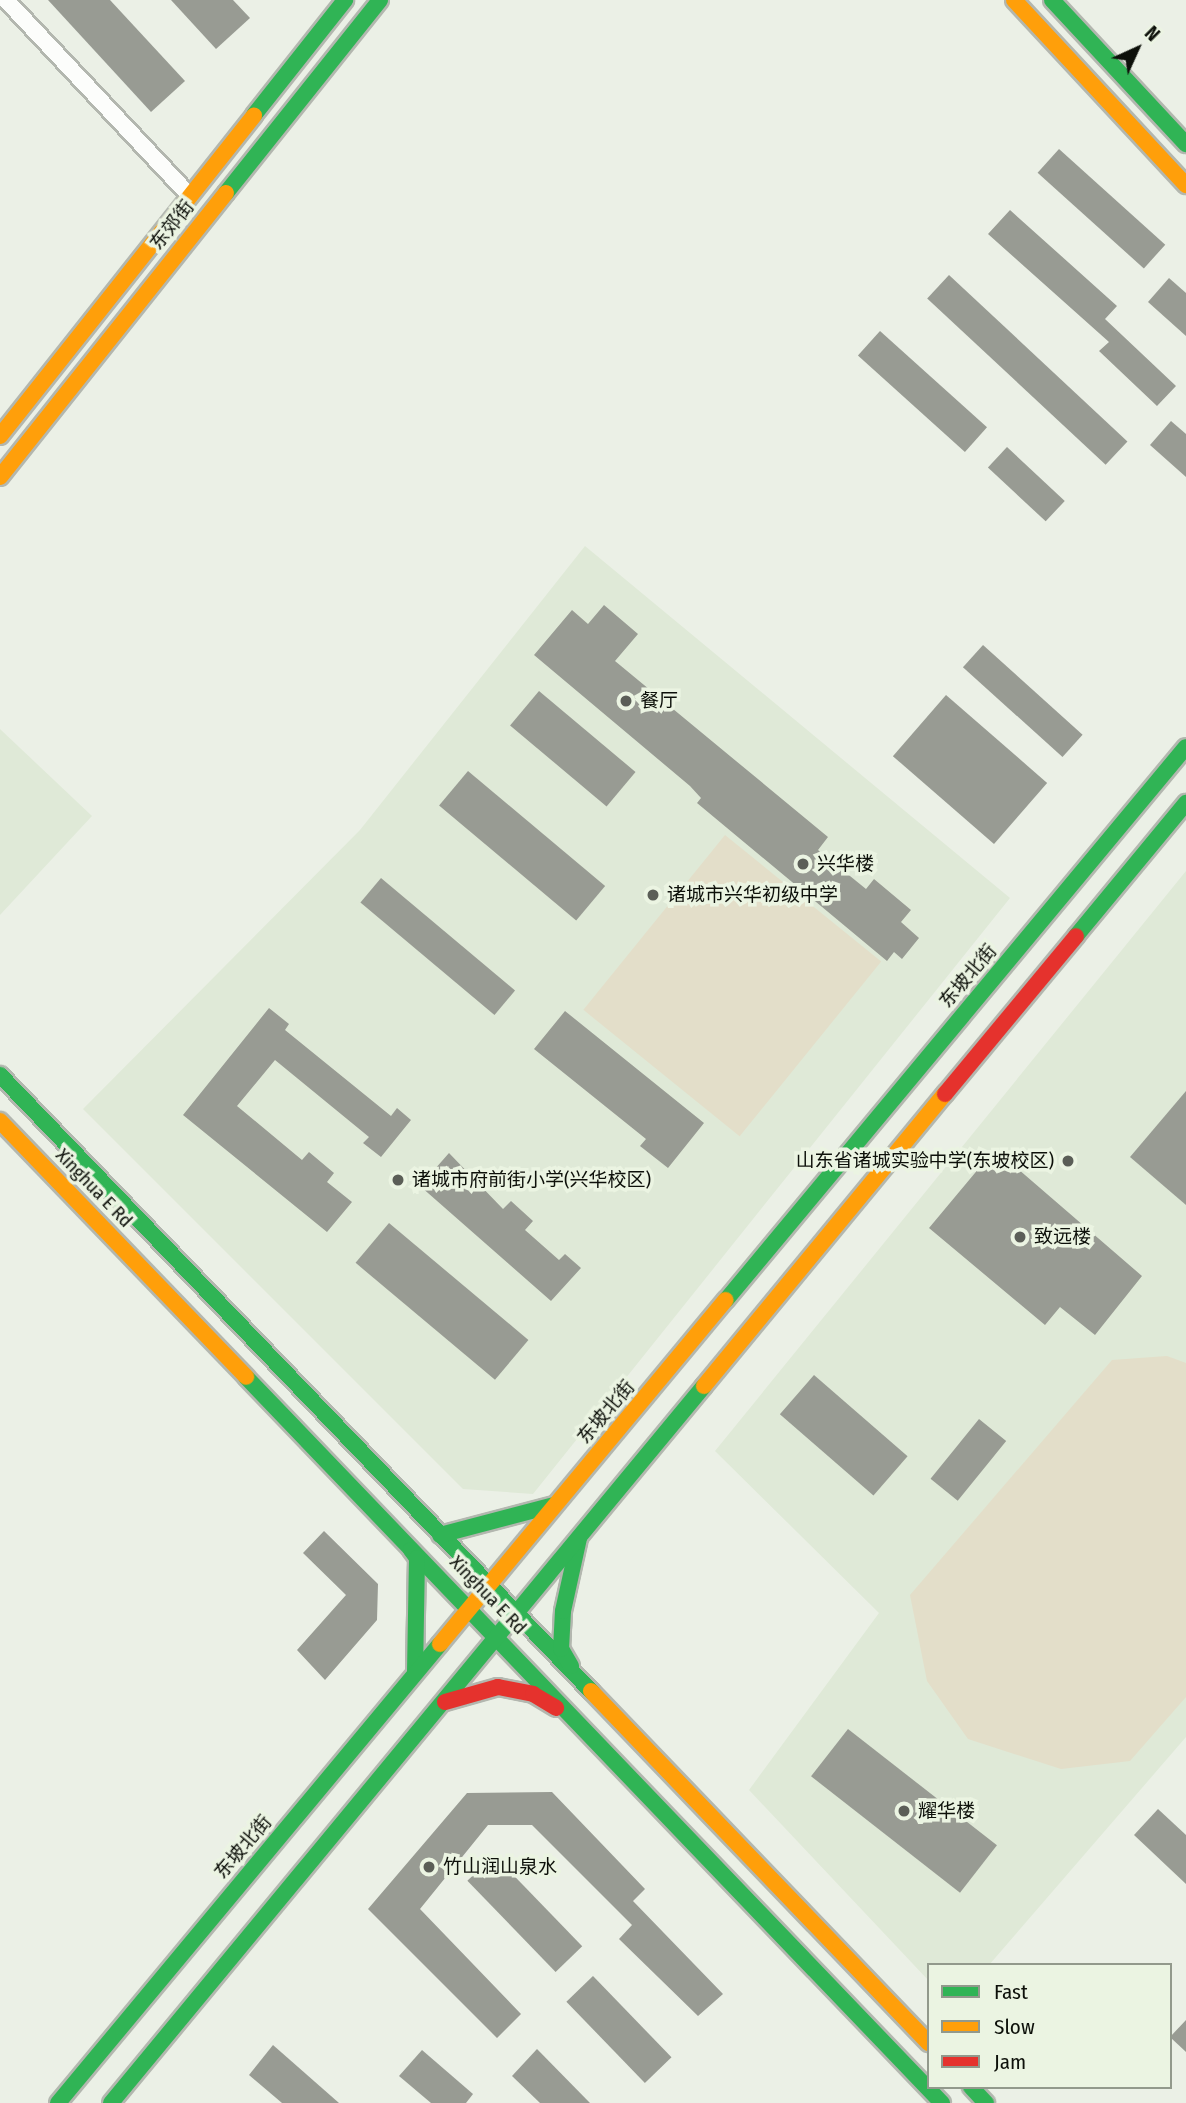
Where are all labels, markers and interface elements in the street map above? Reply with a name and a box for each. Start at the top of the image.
north arrow [1102,14,1172,84]
text: N [1140,22,1164,46]
street label: 东郊街 [145,196,199,254]
place label: 餐厅 [640,690,678,712]
marker: 餐厅 [618,693,634,709]
place label: 兴华楼 [817,853,874,875]
marker: 兴华楼 [795,856,811,872]
place label: 诸城市兴华初级中学 [667,884,838,906]
marker: 诸城市兴华初级中学 [645,887,661,903]
street label: 东坡北街 [935,940,1001,1012]
street label: Xinghua E Rd [51,1144,137,1232]
place label: 山东省诸城实验中学(东坡校区) [796,1150,1054,1172]
marker: 山东省诸城实验中学(东坡校区) [1060,1153,1076,1169]
place label: 诸城市府前街小学(兴华校区) [412,1169,651,1191]
marker: 诸城市府前街小学(兴华校区) [390,1172,406,1188]
place label: 致远楼 [1034,1226,1091,1248]
marker: 致远楼 [1012,1229,1028,1245]
street label: 东坡北街 [573,1376,639,1448]
street label: Xinghua E Rd [445,1551,531,1639]
place label: 耀华楼 [918,1800,975,1822]
marker: 耀华楼 [896,1803,912,1819]
street label: 东坡北街 [210,1811,276,1883]
place label: 竹山润山泉水 [443,1856,557,1878]
marker: 竹山润山泉水 [421,1859,437,1875]
legend [927,1963,1172,2089]
text: Fast [994,1979,1028,2005]
text: Slow [994,2014,1035,2040]
text: Jam [994,2049,1026,2075]

